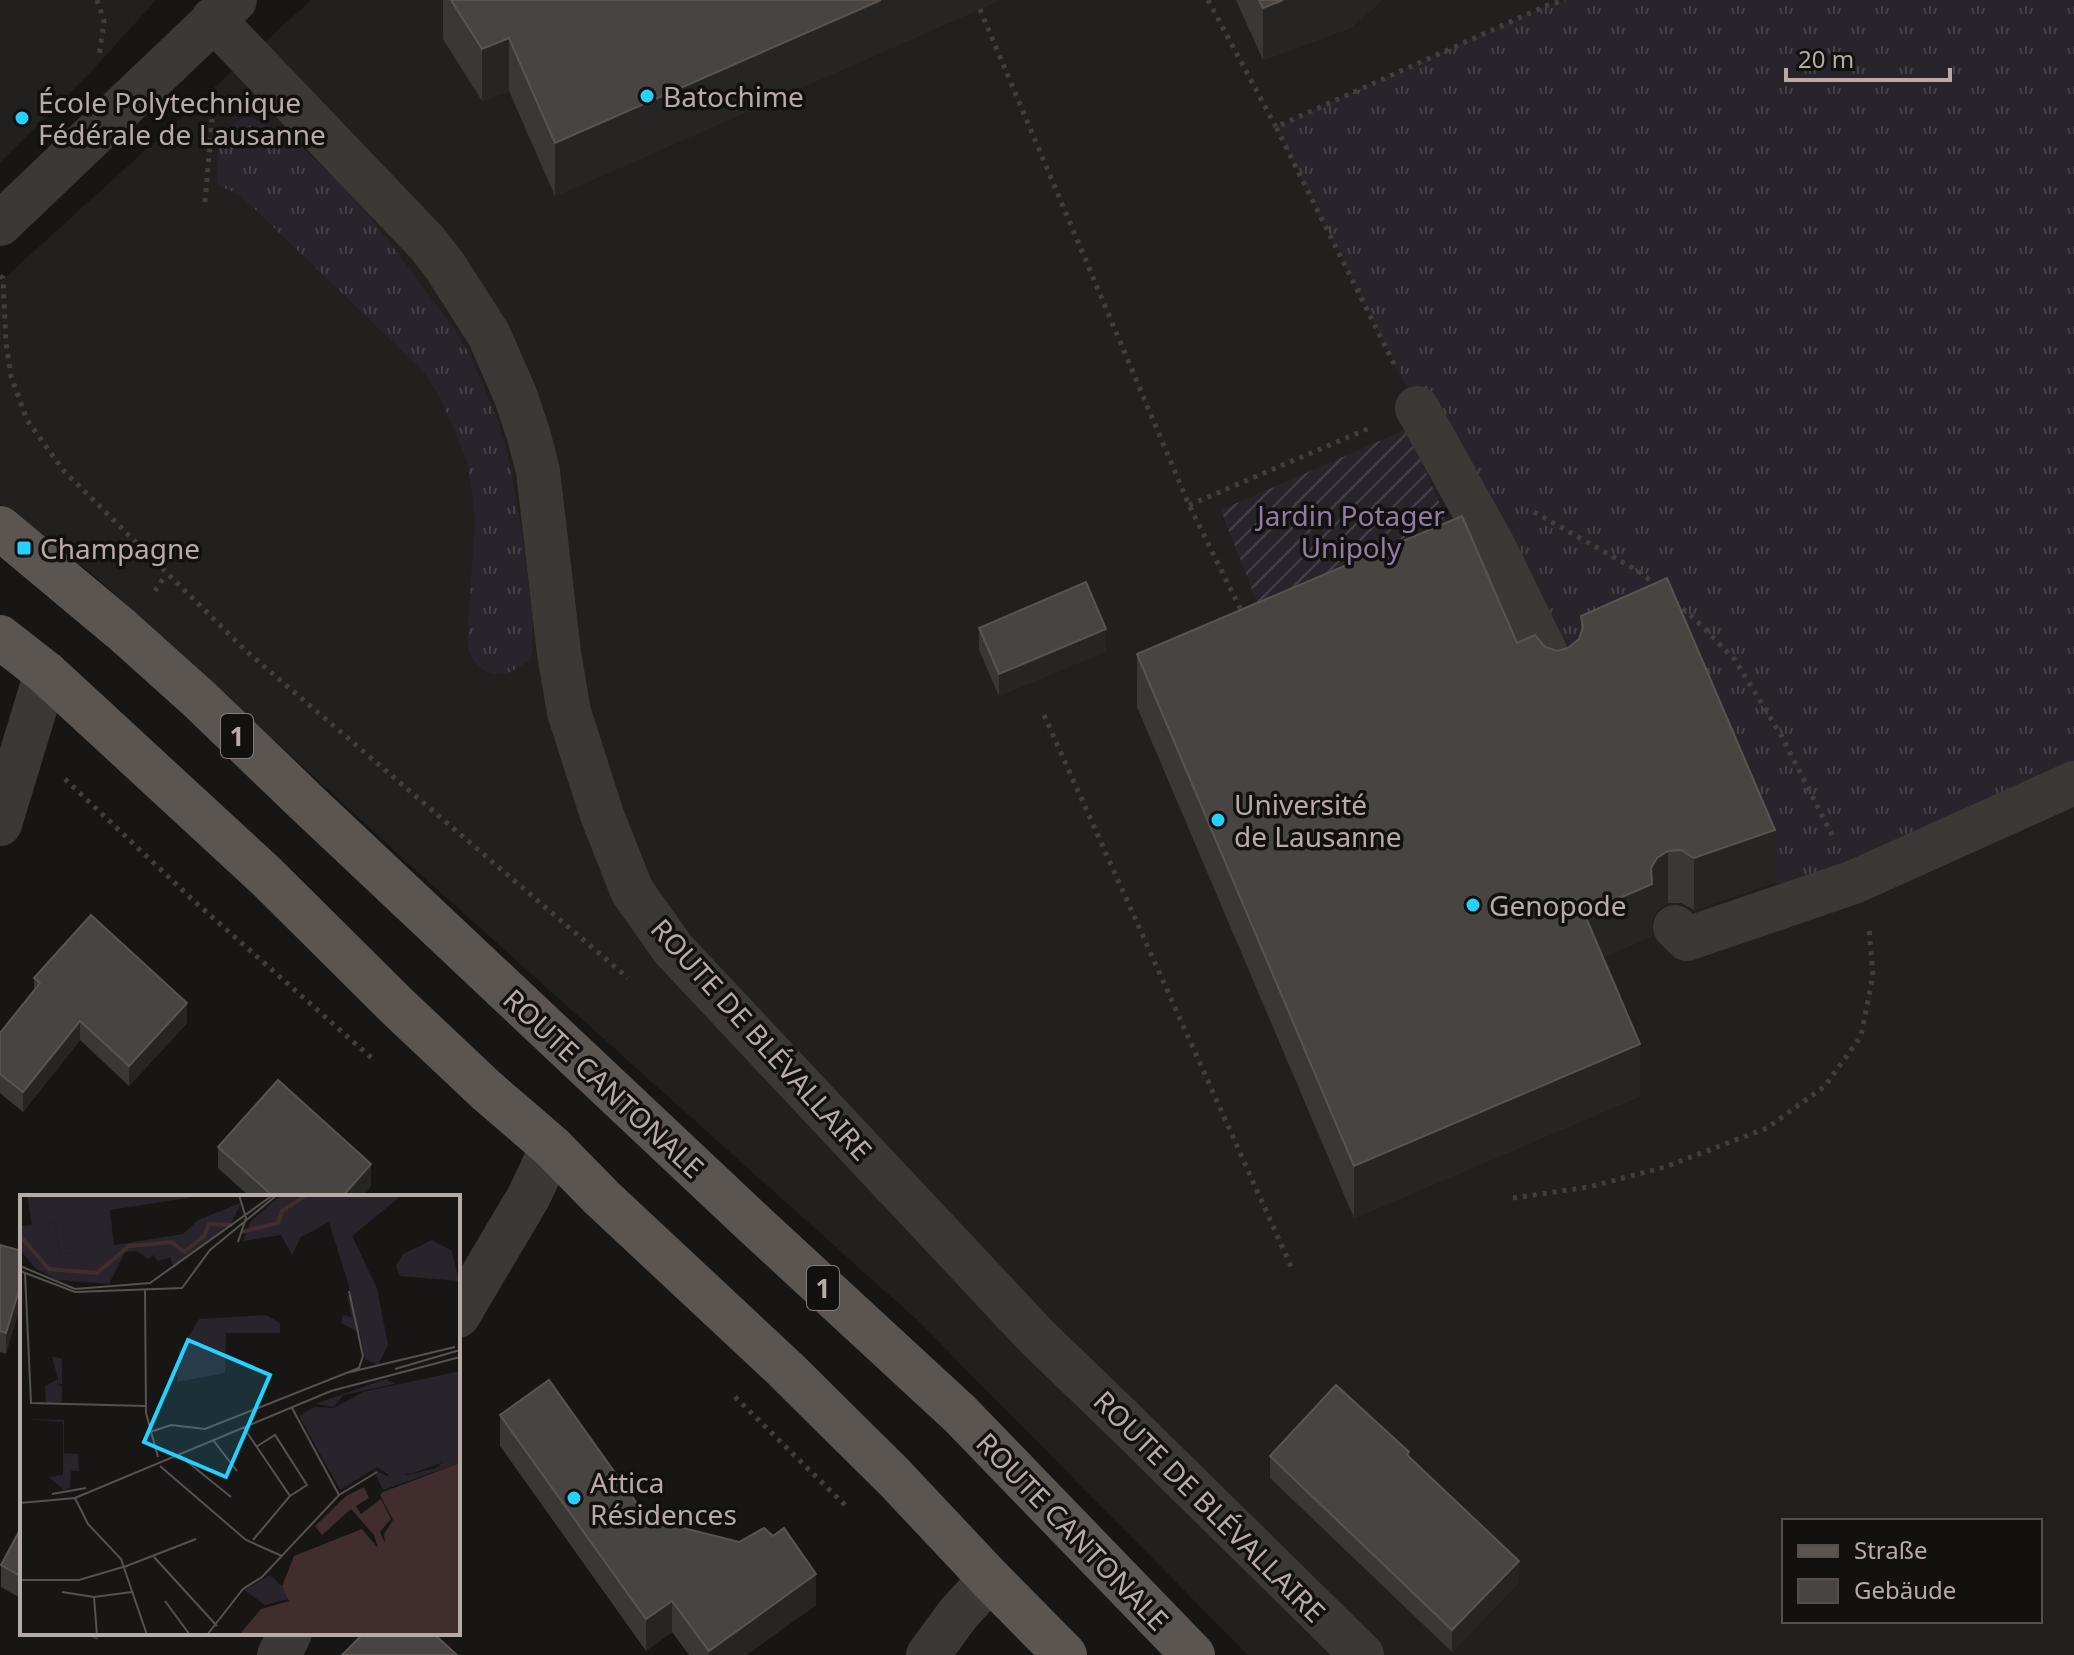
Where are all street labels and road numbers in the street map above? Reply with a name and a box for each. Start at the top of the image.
road number: 1 [221,714,253,758]
street label: ROUTE DE BLÉVALLAIRE [643,910,881,1168]
street label: ROUTE CANTONALE [495,980,713,1186]
road number: 1 [807,1266,839,1310]
street label: ROUTE DE BLÉVALLAIRE [1086,1382,1334,1630]
street label: ROUTE CANTONALE [969,1424,1177,1638]

